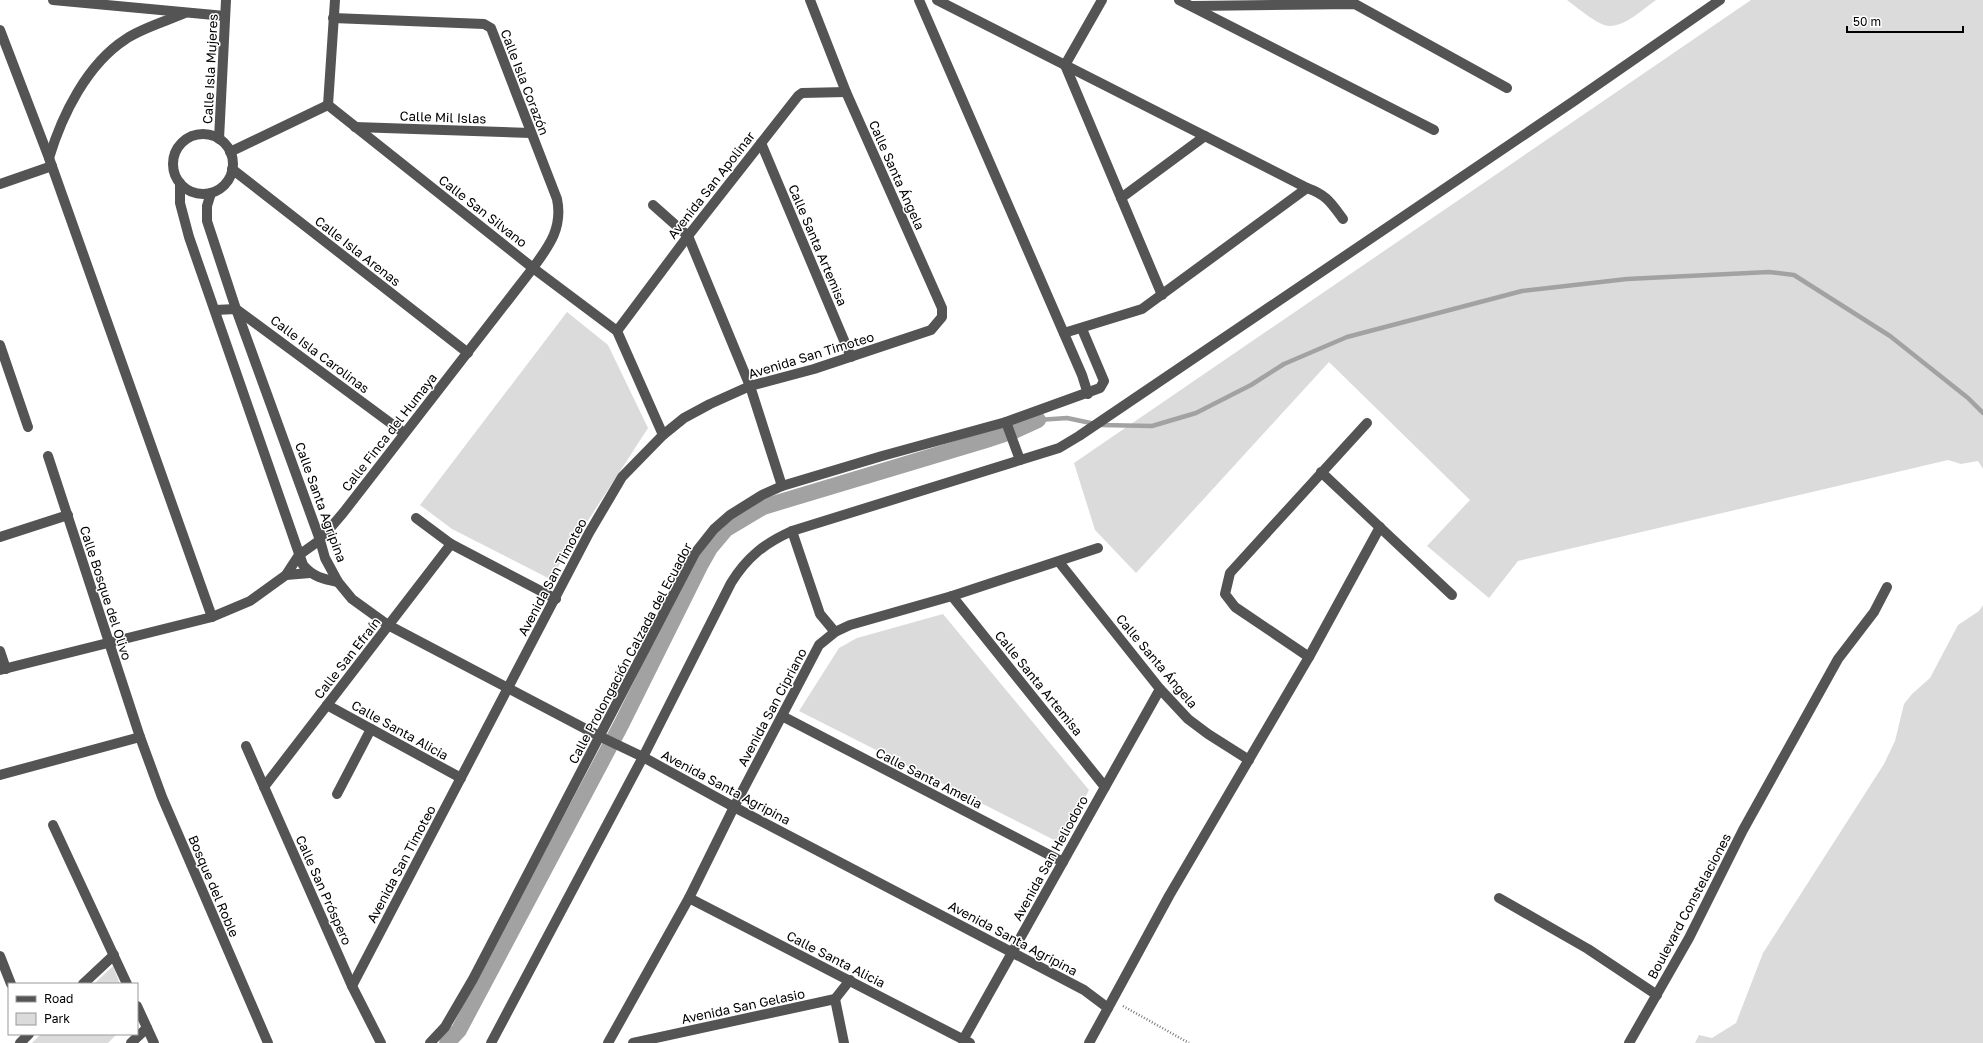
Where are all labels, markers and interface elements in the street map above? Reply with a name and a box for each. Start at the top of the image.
scale bar [1847,8,1963,34]
street label: Calle Isla Mujeres [199,13,221,125]
text: 50 m [1853,14,1881,29]
street label: Calle Isla Corazón [497,27,553,137]
street label: Calle Mil Islas [399,107,487,127]
street label: Calle Santa Ángela [866,118,928,232]
street label: Avenida San Apolinar [664,128,758,242]
street label: Calle San Silvano [436,172,531,251]
street label: Calle Santa Artemisa [785,182,851,308]
street label: Calle Isla Arenas [312,213,404,289]
street label: Calle Isla Carolinas [267,312,373,396]
street label: Avenida San Timoteo [746,328,876,382]
street label: Calle Finca del Humaya [338,370,440,494]
street label: Calle Santa Agripina [292,440,350,564]
street label: Avenida San Timoteo [514,515,590,639]
street label: Calle Bosque del Olivo [77,524,135,662]
street label: Calle Prolongación Calzada del Ecuador [565,540,695,766]
street label: Calle Santa Ángela [1113,611,1201,711]
street label: Calle San Efraín [310,614,384,702]
street label: Calle Santa Artemisa [992,627,1086,739]
street label: Avenida San Cipriano [734,645,810,769]
street label: Calle Santa Alicia [349,697,451,763]
street label: Calle Santa Amelia [873,744,985,812]
street label: Avenida Santa Agripina [659,746,793,828]
street label: Avenida San Heliodoro [1009,792,1091,923]
street label: Avenida San Timoteo [363,802,439,926]
street label: Boulevard Constelaciones [1644,830,1734,982]
street label: Bosque del Roble [185,833,243,939]
street label: Calle San Próspero [293,833,355,948]
street label: Avenida Santa Agripina [946,897,1080,979]
street label: Calle Santa Alicia [784,927,888,991]
legend [8,983,138,1035]
street label: Avenida San Gelasio [680,985,806,1027]
text: Road [44,991,73,1006]
text: Park [44,1011,70,1026]

